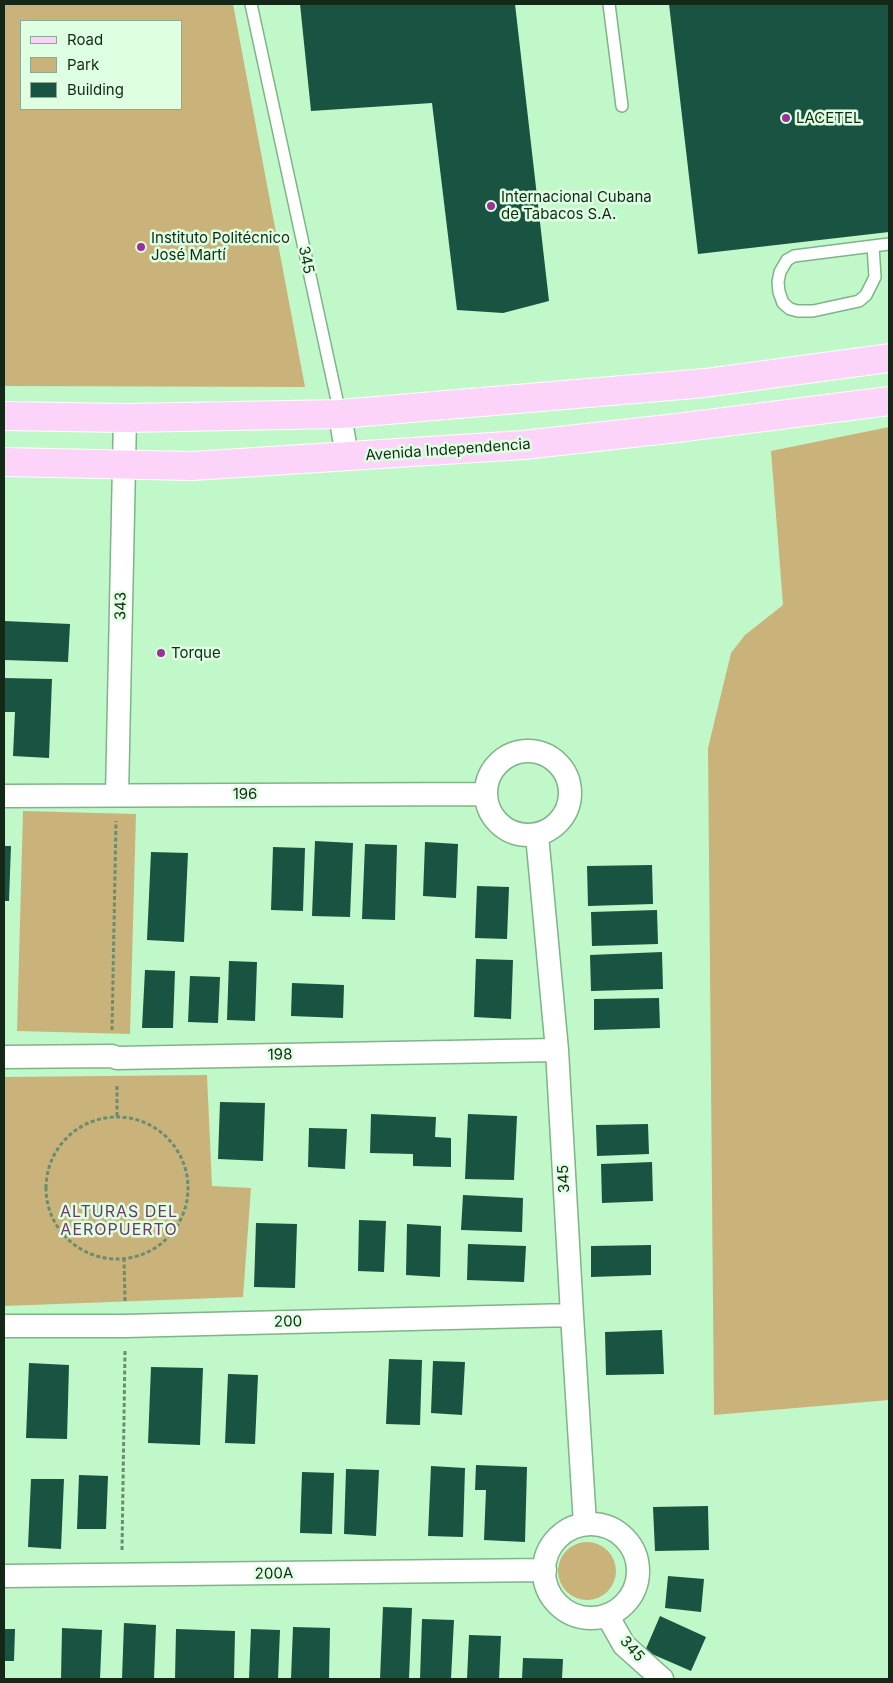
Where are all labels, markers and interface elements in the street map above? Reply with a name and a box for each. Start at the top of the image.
legend [20,20,182,110]
text: Road [67,30,103,49]
text: Park [67,55,99,74]
text: Building [67,80,124,99]
place label: LACETEL [796,109,861,127]
marker: LACETEL [780,112,792,124]
place label: Internacional Cubana de Tabacos S.A. [501,188,652,223]
marker: Internacional Cubana de Tabacos S.A. [485,200,497,212]
place label: Instituto Politécnico José Martí [151,229,290,264]
marker: Instituto Politécnico José Martí [135,241,147,253]
street label: 345 [294,244,318,276]
street label: Avenida Independencia [365,435,531,465]
street label: 343 [112,592,130,620]
place label: Torque [171,644,221,662]
marker: Torque [155,647,167,659]
street label: 196 [233,785,257,803]
street label: 198 [268,1046,292,1064]
street label: 345 [554,1165,574,1193]
district label: ALTURAS DEL AEROPUERTO [59,1202,179,1240]
street label: 200 [274,1313,302,1331]
street label: 200A [255,1565,293,1583]
street label: 345 [616,1633,648,1665]

